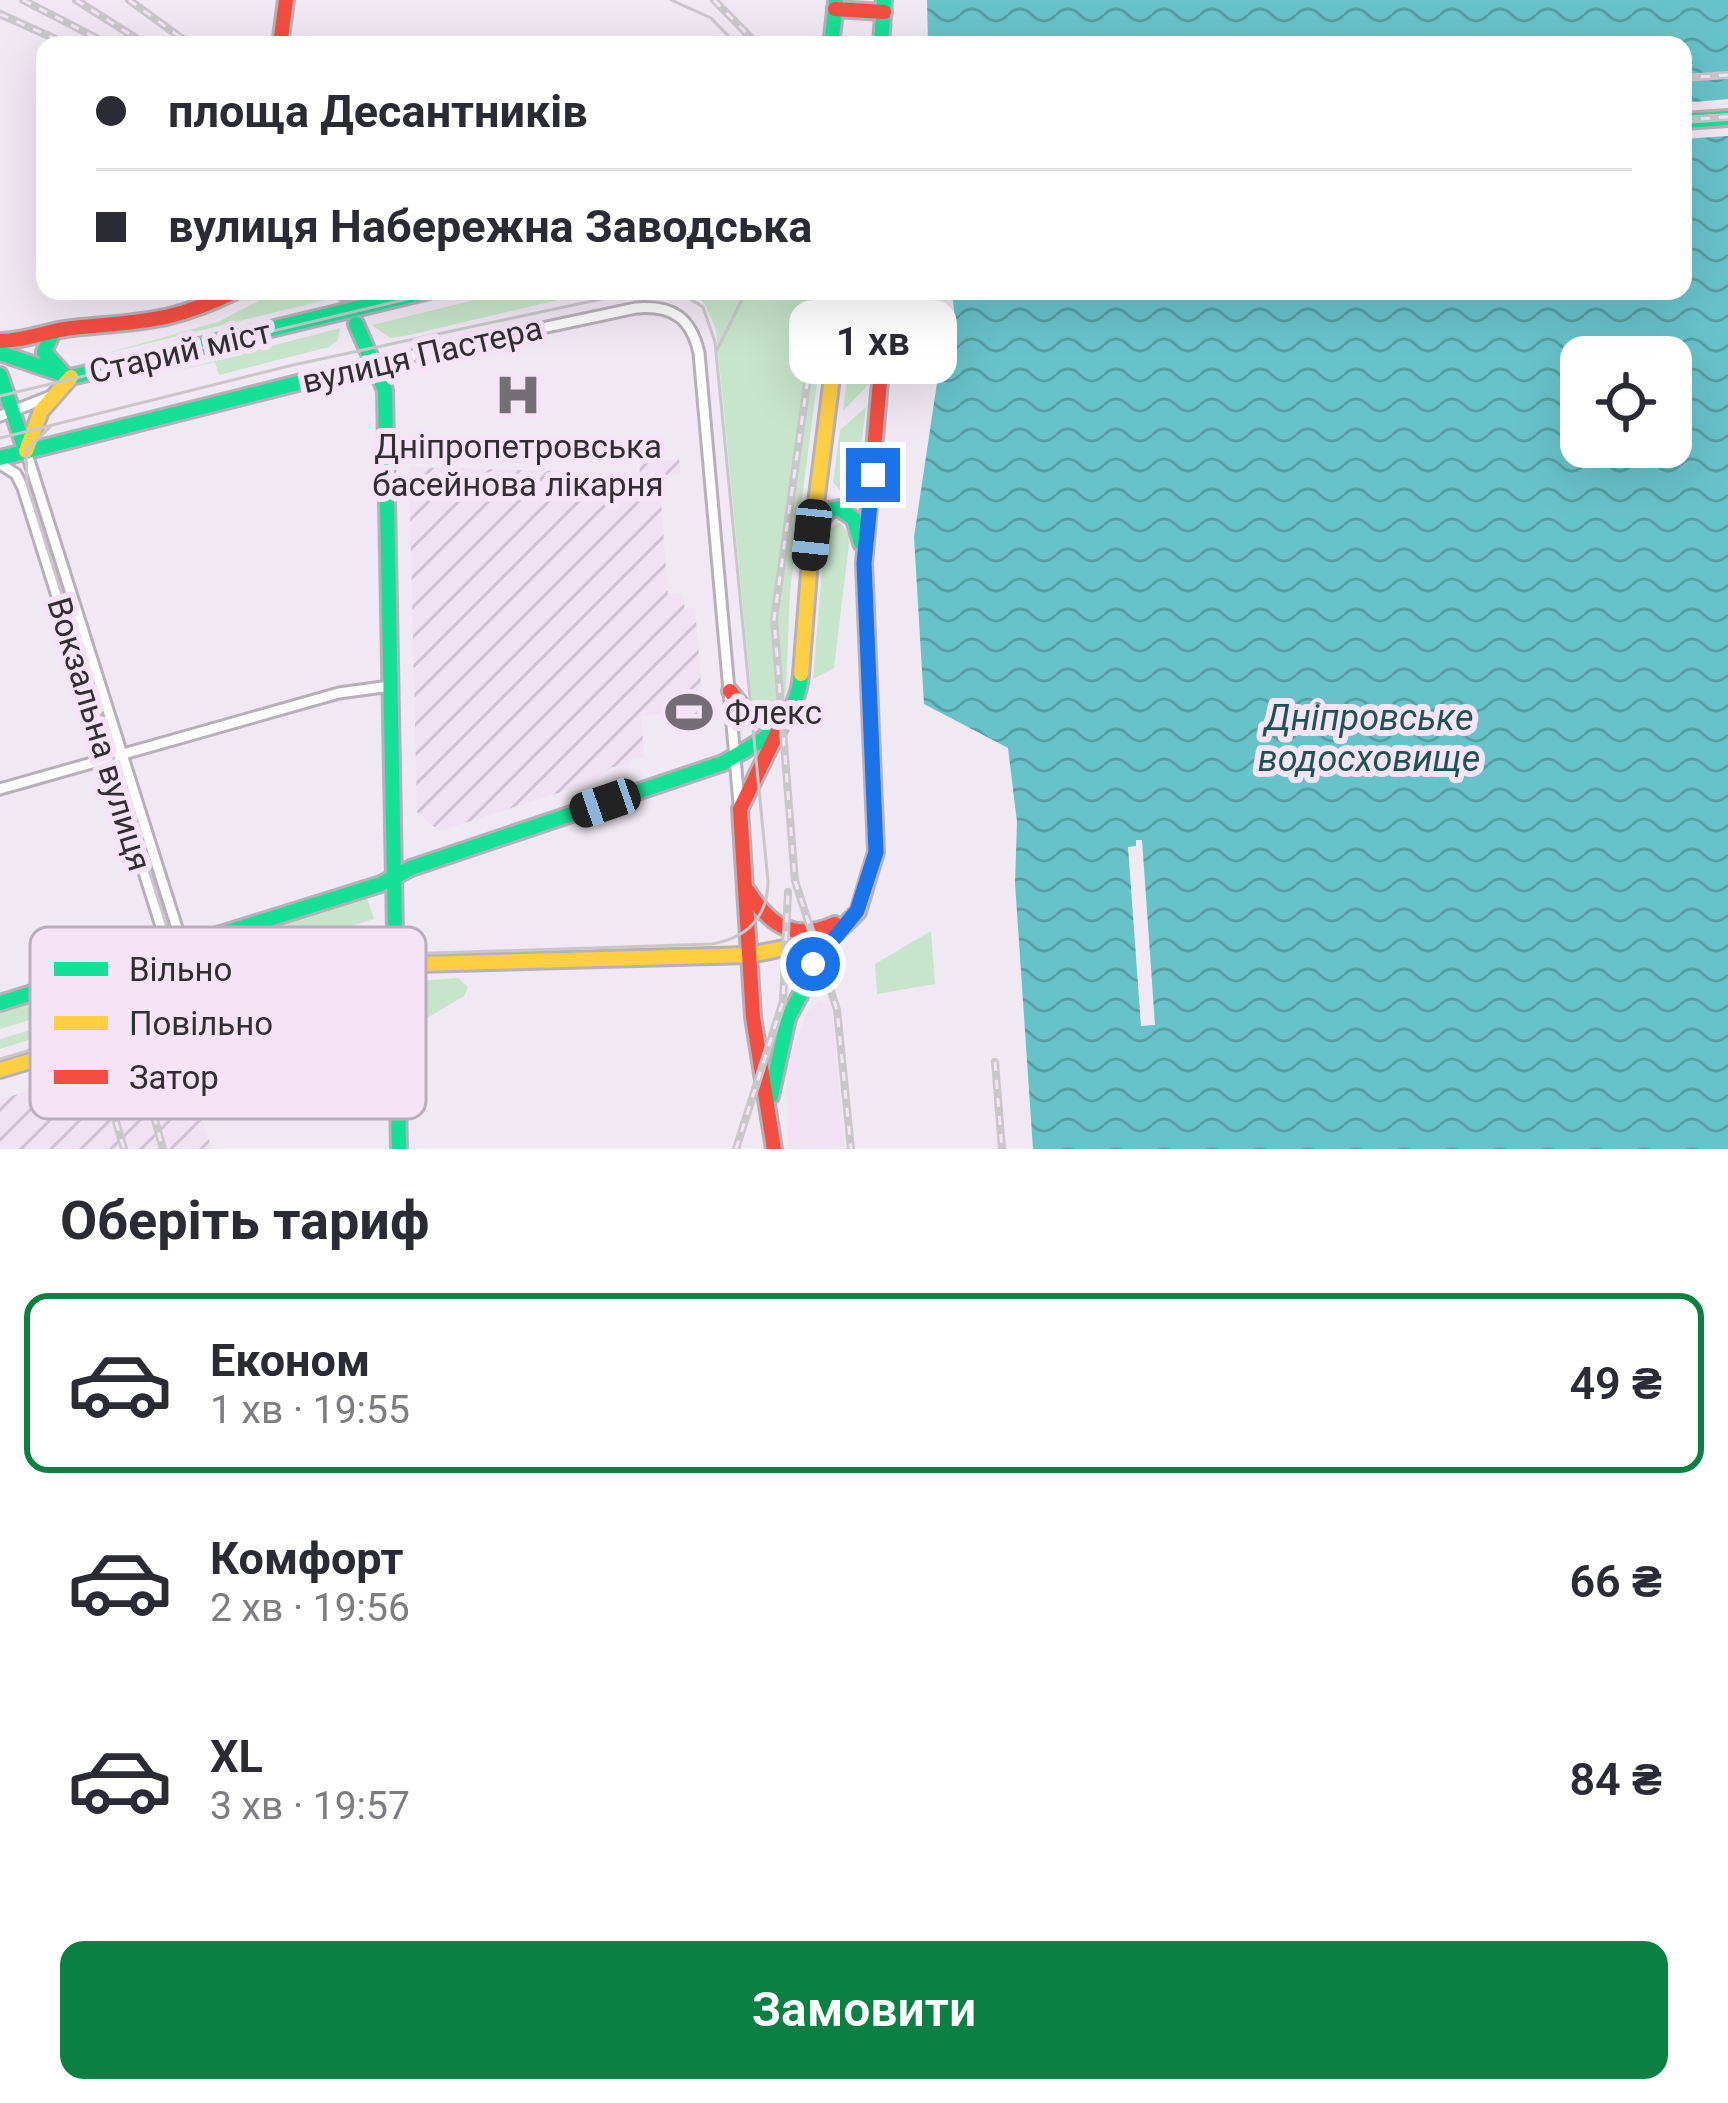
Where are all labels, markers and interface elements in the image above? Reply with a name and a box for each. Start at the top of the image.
text: площа Десантників [168,85,588,138]
text: вулиця Набережна Заводська [168,200,812,253]
callout: 1 хв [789,301,957,385]
street label: вулиця Пастера [298,308,546,401]
street label: Старий міст [85,312,275,391]
text: 1 хв [836,319,910,365]
map controls [1560,336,1692,468]
button: locate [1560,336,1692,468]
hospital icon: Дніпропетровська басейнова лікарня [493,370,543,420]
place label: Дніпропетровська басейнова лікарня [372,427,664,504]
route end [846,448,900,502]
car [790,497,834,573]
street label: Вокзальна вулиця [39,593,160,876]
sports icon: Флекс [664,687,714,737]
place label: Флекс [725,693,822,732]
water label: Дніпровське водосховище [1258,697,1480,780]
car [565,774,645,832]
legend [30,927,426,1119]
route start [786,937,840,991]
text: Вільно [129,950,232,989]
text: Повільно [129,1004,273,1043]
text: Затор [129,1058,219,1097]
text: Оберіть тариф [60,1189,429,1252]
icon: car [66,1329,174,1437]
text: Економ [210,1334,370,1387]
text: 49 ₴ [1569,1357,1662,1410]
text: 1 хв · 19:55 [210,1387,410,1433]
icon: car [66,1527,174,1635]
text: Комфорт [210,1532,403,1585]
text: 66 ₴ [1569,1555,1662,1608]
text: 2 хв · 19:56 [210,1585,410,1631]
icon: car [66,1725,174,1833]
text: XL [210,1730,263,1783]
text: 84 ₴ [1569,1753,1662,1806]
text: 3 хв · 19:57 [210,1783,410,1829]
button: Замовити [60,1941,1668,2079]

